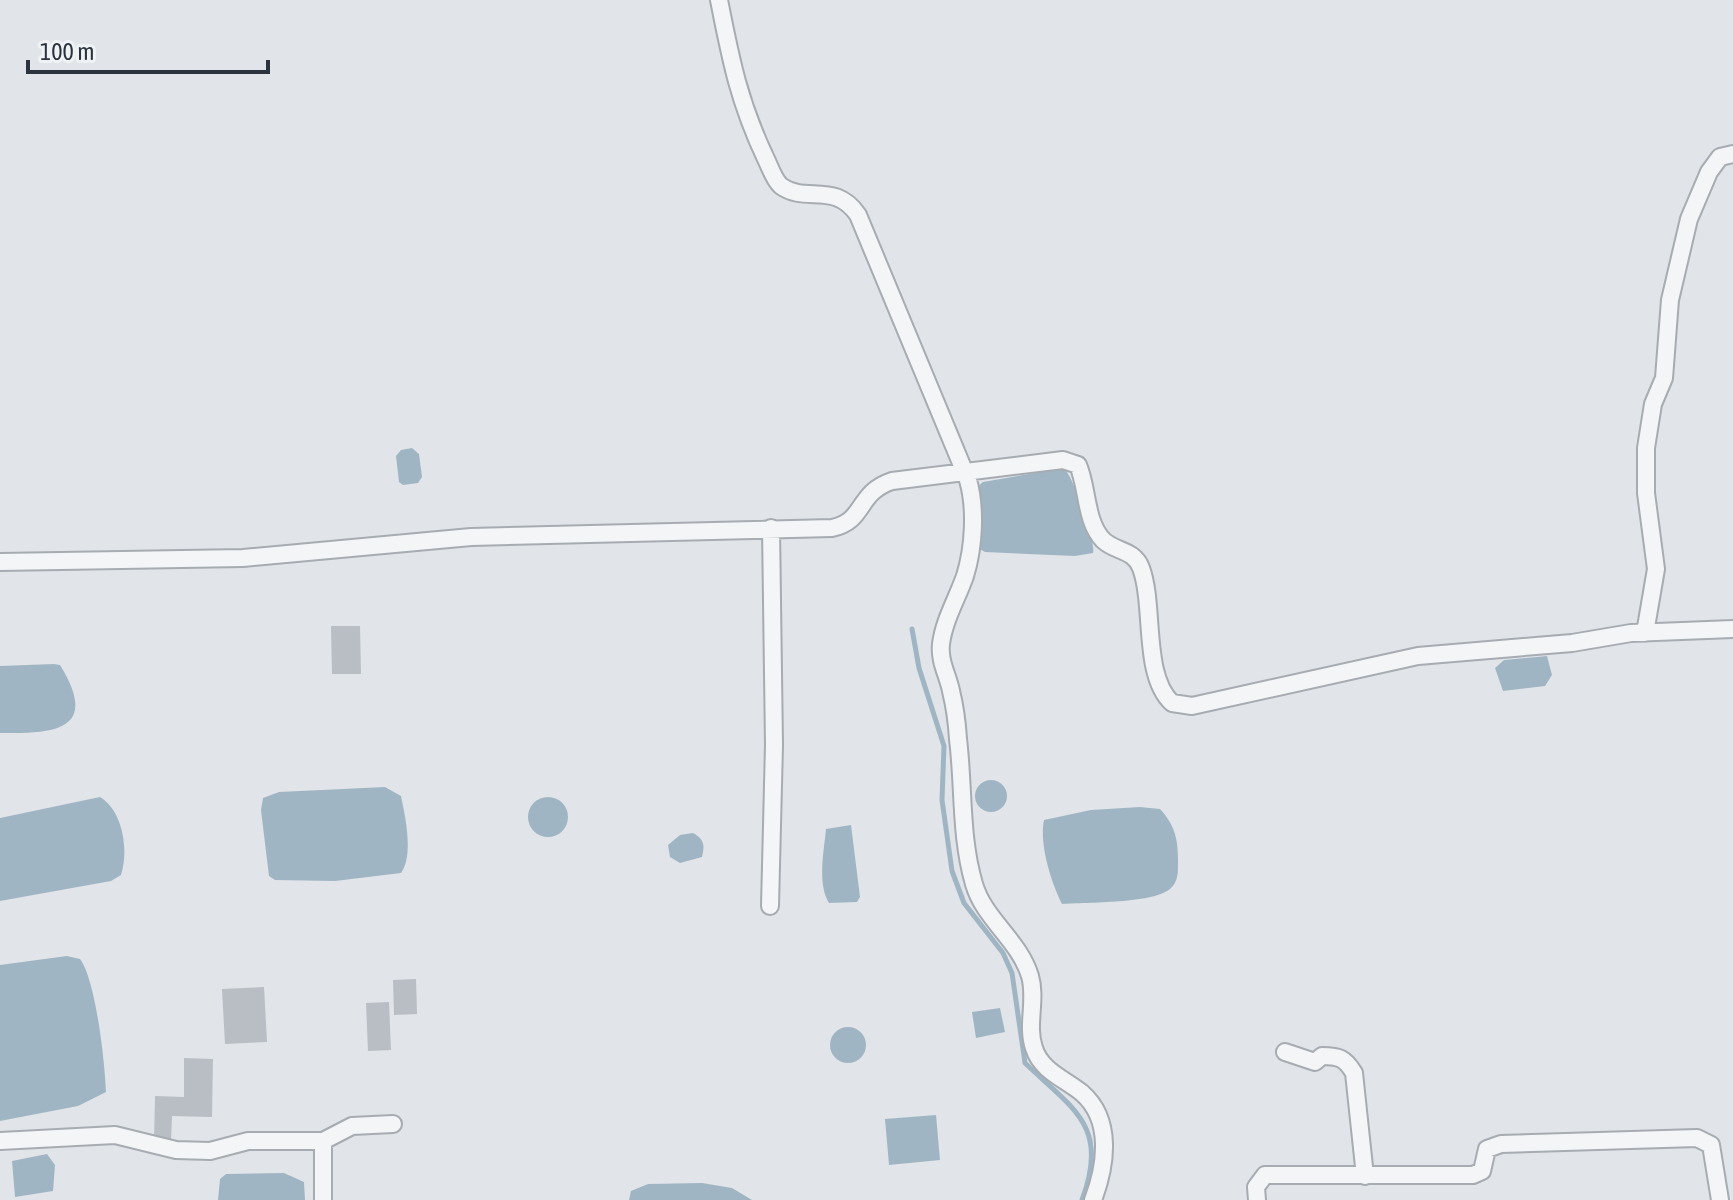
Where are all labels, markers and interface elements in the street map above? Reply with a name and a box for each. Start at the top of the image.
scale bar [28,24,268,74]
text: 100 m [40,38,94,65]

